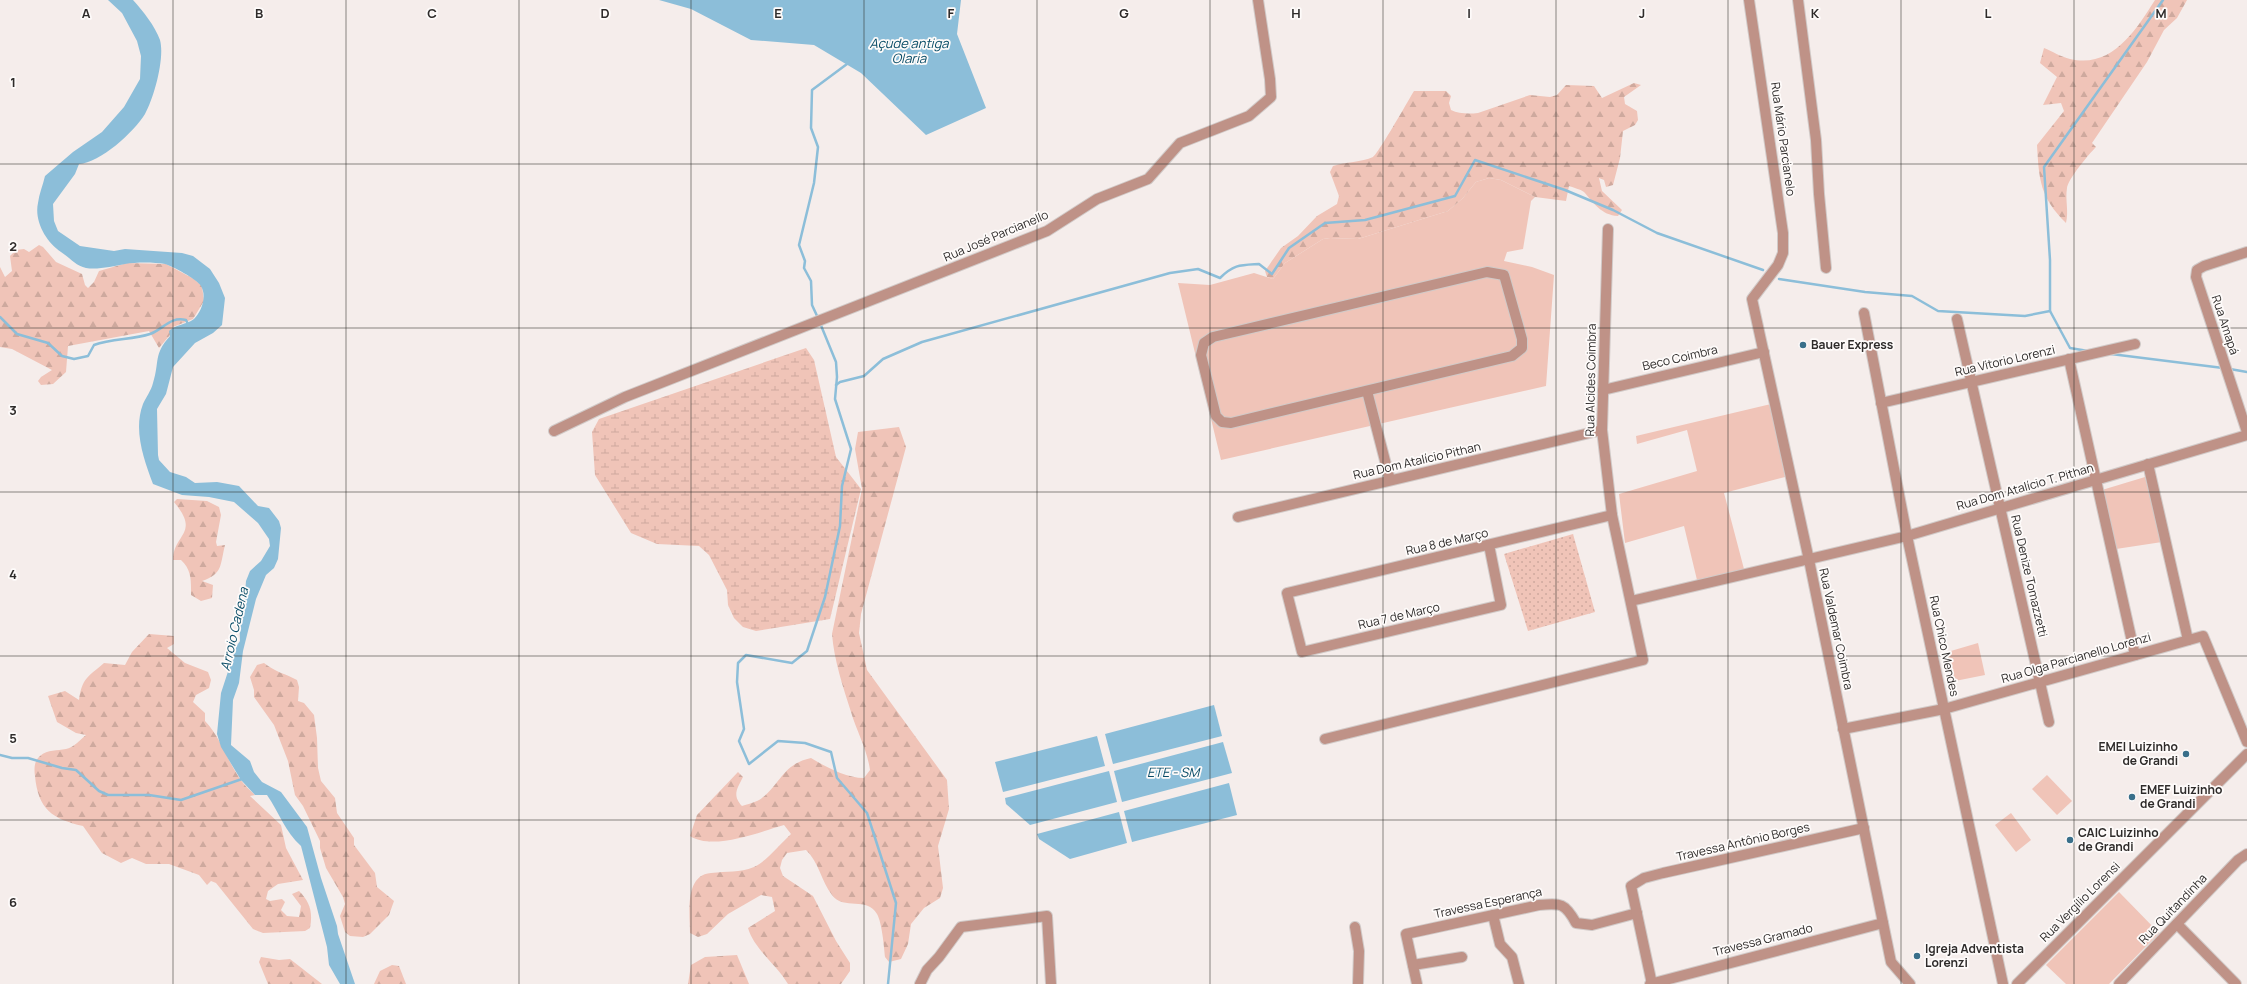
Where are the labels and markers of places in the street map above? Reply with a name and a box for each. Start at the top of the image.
place label: Bauer Express [1811,336,1894,353]
marker: Bauer Express [1798,340,1808,350]
place label: EMEI Luizinho de Grandi [2098,738,2178,769]
marker: EMEI Luizinho de Grandi [2181,749,2191,759]
place label: EMEF Luizinho de Grandi [2140,781,2222,812]
marker: EMEF Luizinho de Grandi [2127,792,2137,802]
place label: CAIC Luizinho de Grandi [2078,824,2159,855]
marker: CAIC Luizinho de Grandi [2065,835,2075,845]
place label: Igreja Adventista Lorenzi [1925,940,2024,971]
marker: Igreja Adventista Lorenzi [1912,951,1922,961]

